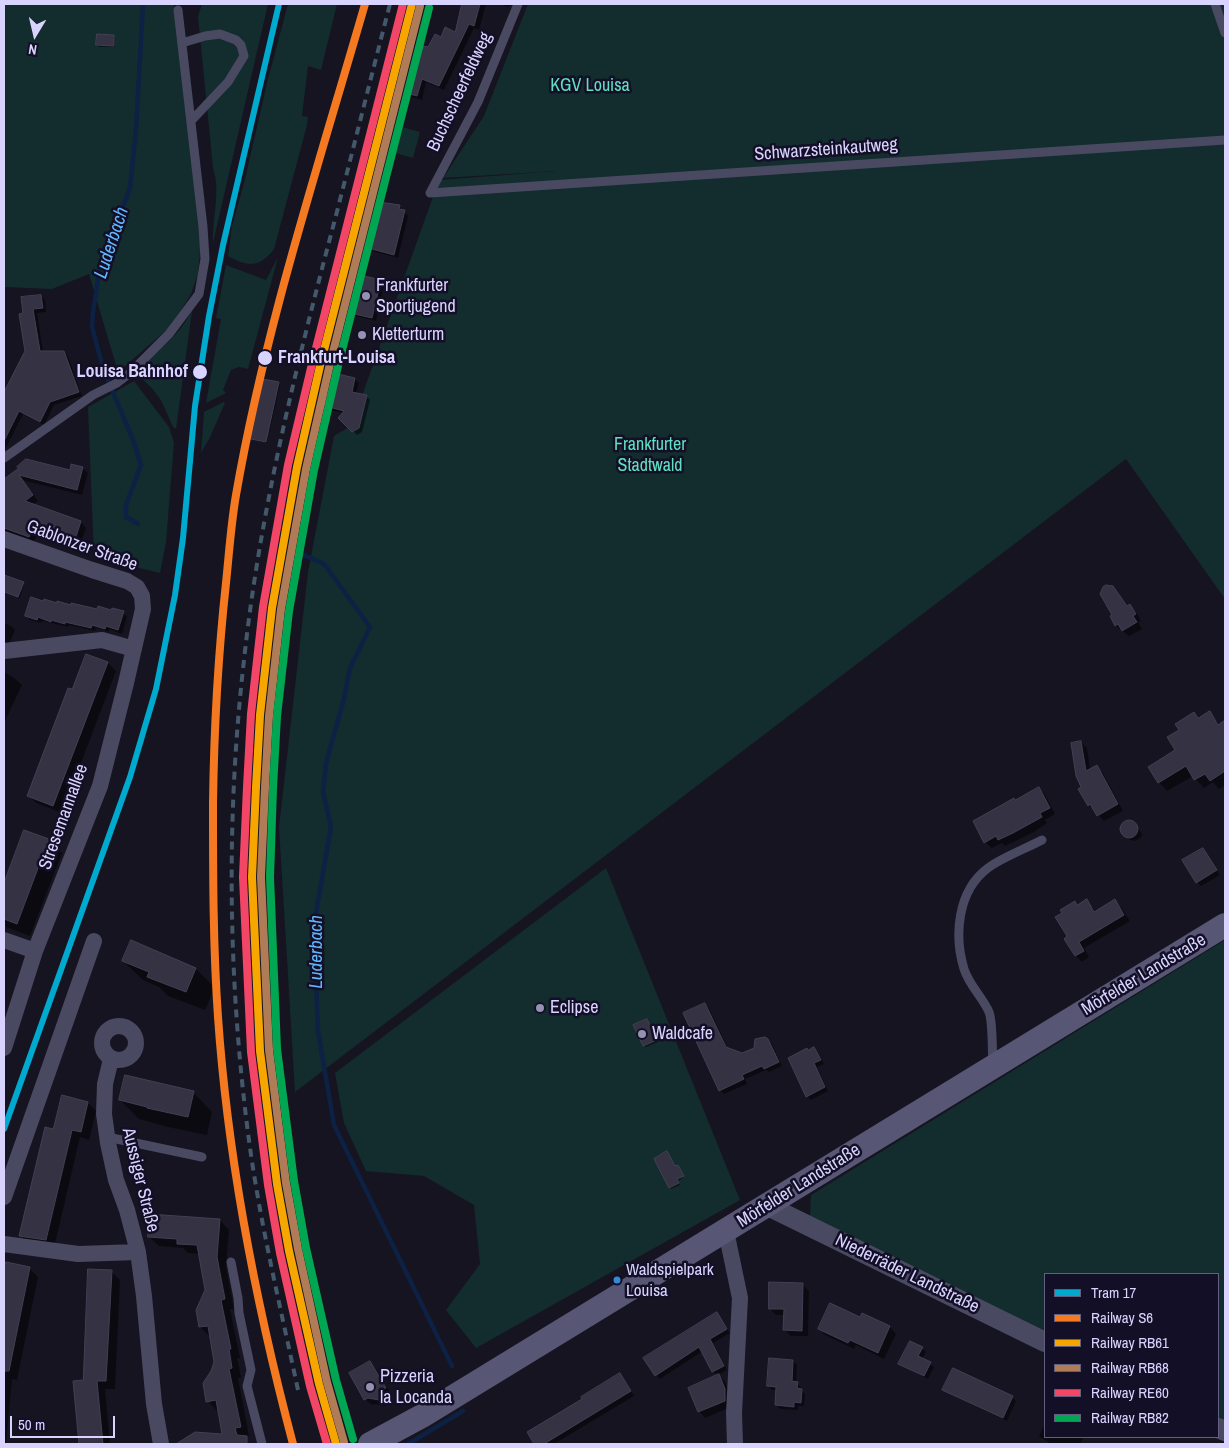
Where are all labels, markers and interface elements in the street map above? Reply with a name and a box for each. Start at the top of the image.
north arrow [10,10,60,60]
street label: Buchscheerfeldweg [423,29,497,155]
text: N [27,40,38,59]
park label: KGV Louisa [550,75,630,97]
street label: Schwarzsteinkautweg [754,134,898,166]
water label: Luderbach [90,204,134,282]
place label: Frankfurter Sportjugend [376,275,456,318]
marker: Frankfurter Sportjugend [360,290,372,302]
place label: Kletterturm [372,324,444,346]
marker: Kletterturm [356,329,368,341]
place label: Frankfurt-Louisa [278,347,395,369]
marker: Frankfurt-Louisa [256,349,274,367]
place label: Louisa Bahnhof [76,361,188,383]
marker: Louisa Bahnhof [191,363,209,381]
park label: Frankfurter Stadtwald [614,434,686,476]
street label: Gablonzer Straße [24,516,140,576]
street label: Stresemannallee [35,761,93,873]
water label: Luderbach [306,915,328,989]
street label: Mörfelder Landstraße [1078,929,1210,1021]
place label: Eclipse [550,997,598,1019]
marker: Eclipse [534,1002,546,1014]
place label: Waldcafe [652,1023,713,1045]
marker: Waldcafe [636,1028,648,1040]
street label: Aussiger Straße [117,1126,163,1234]
street label: Mörfelder Landstraße [733,1139,865,1233]
street label: Niederräder Landstraße [831,1230,983,1318]
place label: Waldspielpark Louisa [626,1260,714,1300]
legend [1044,1273,1219,1438]
marker: Waldspielpark Louisa [612,1275,622,1285]
text: Tram 17 [1091,1282,1136,1303]
text: Railway S6 [1091,1307,1153,1328]
text: Railway RB61 [1091,1332,1169,1353]
text: Railway RB68 [1091,1357,1169,1378]
place label: Pizzeria la Locanda [380,1366,452,1408]
marker: Pizzeria la Locanda [364,1381,376,1393]
text: Railway RE60 [1091,1382,1169,1403]
scale bar [12,1406,118,1438]
text: Railway RB82 [1091,1407,1169,1428]
text: 50 m [18,1414,45,1435]

